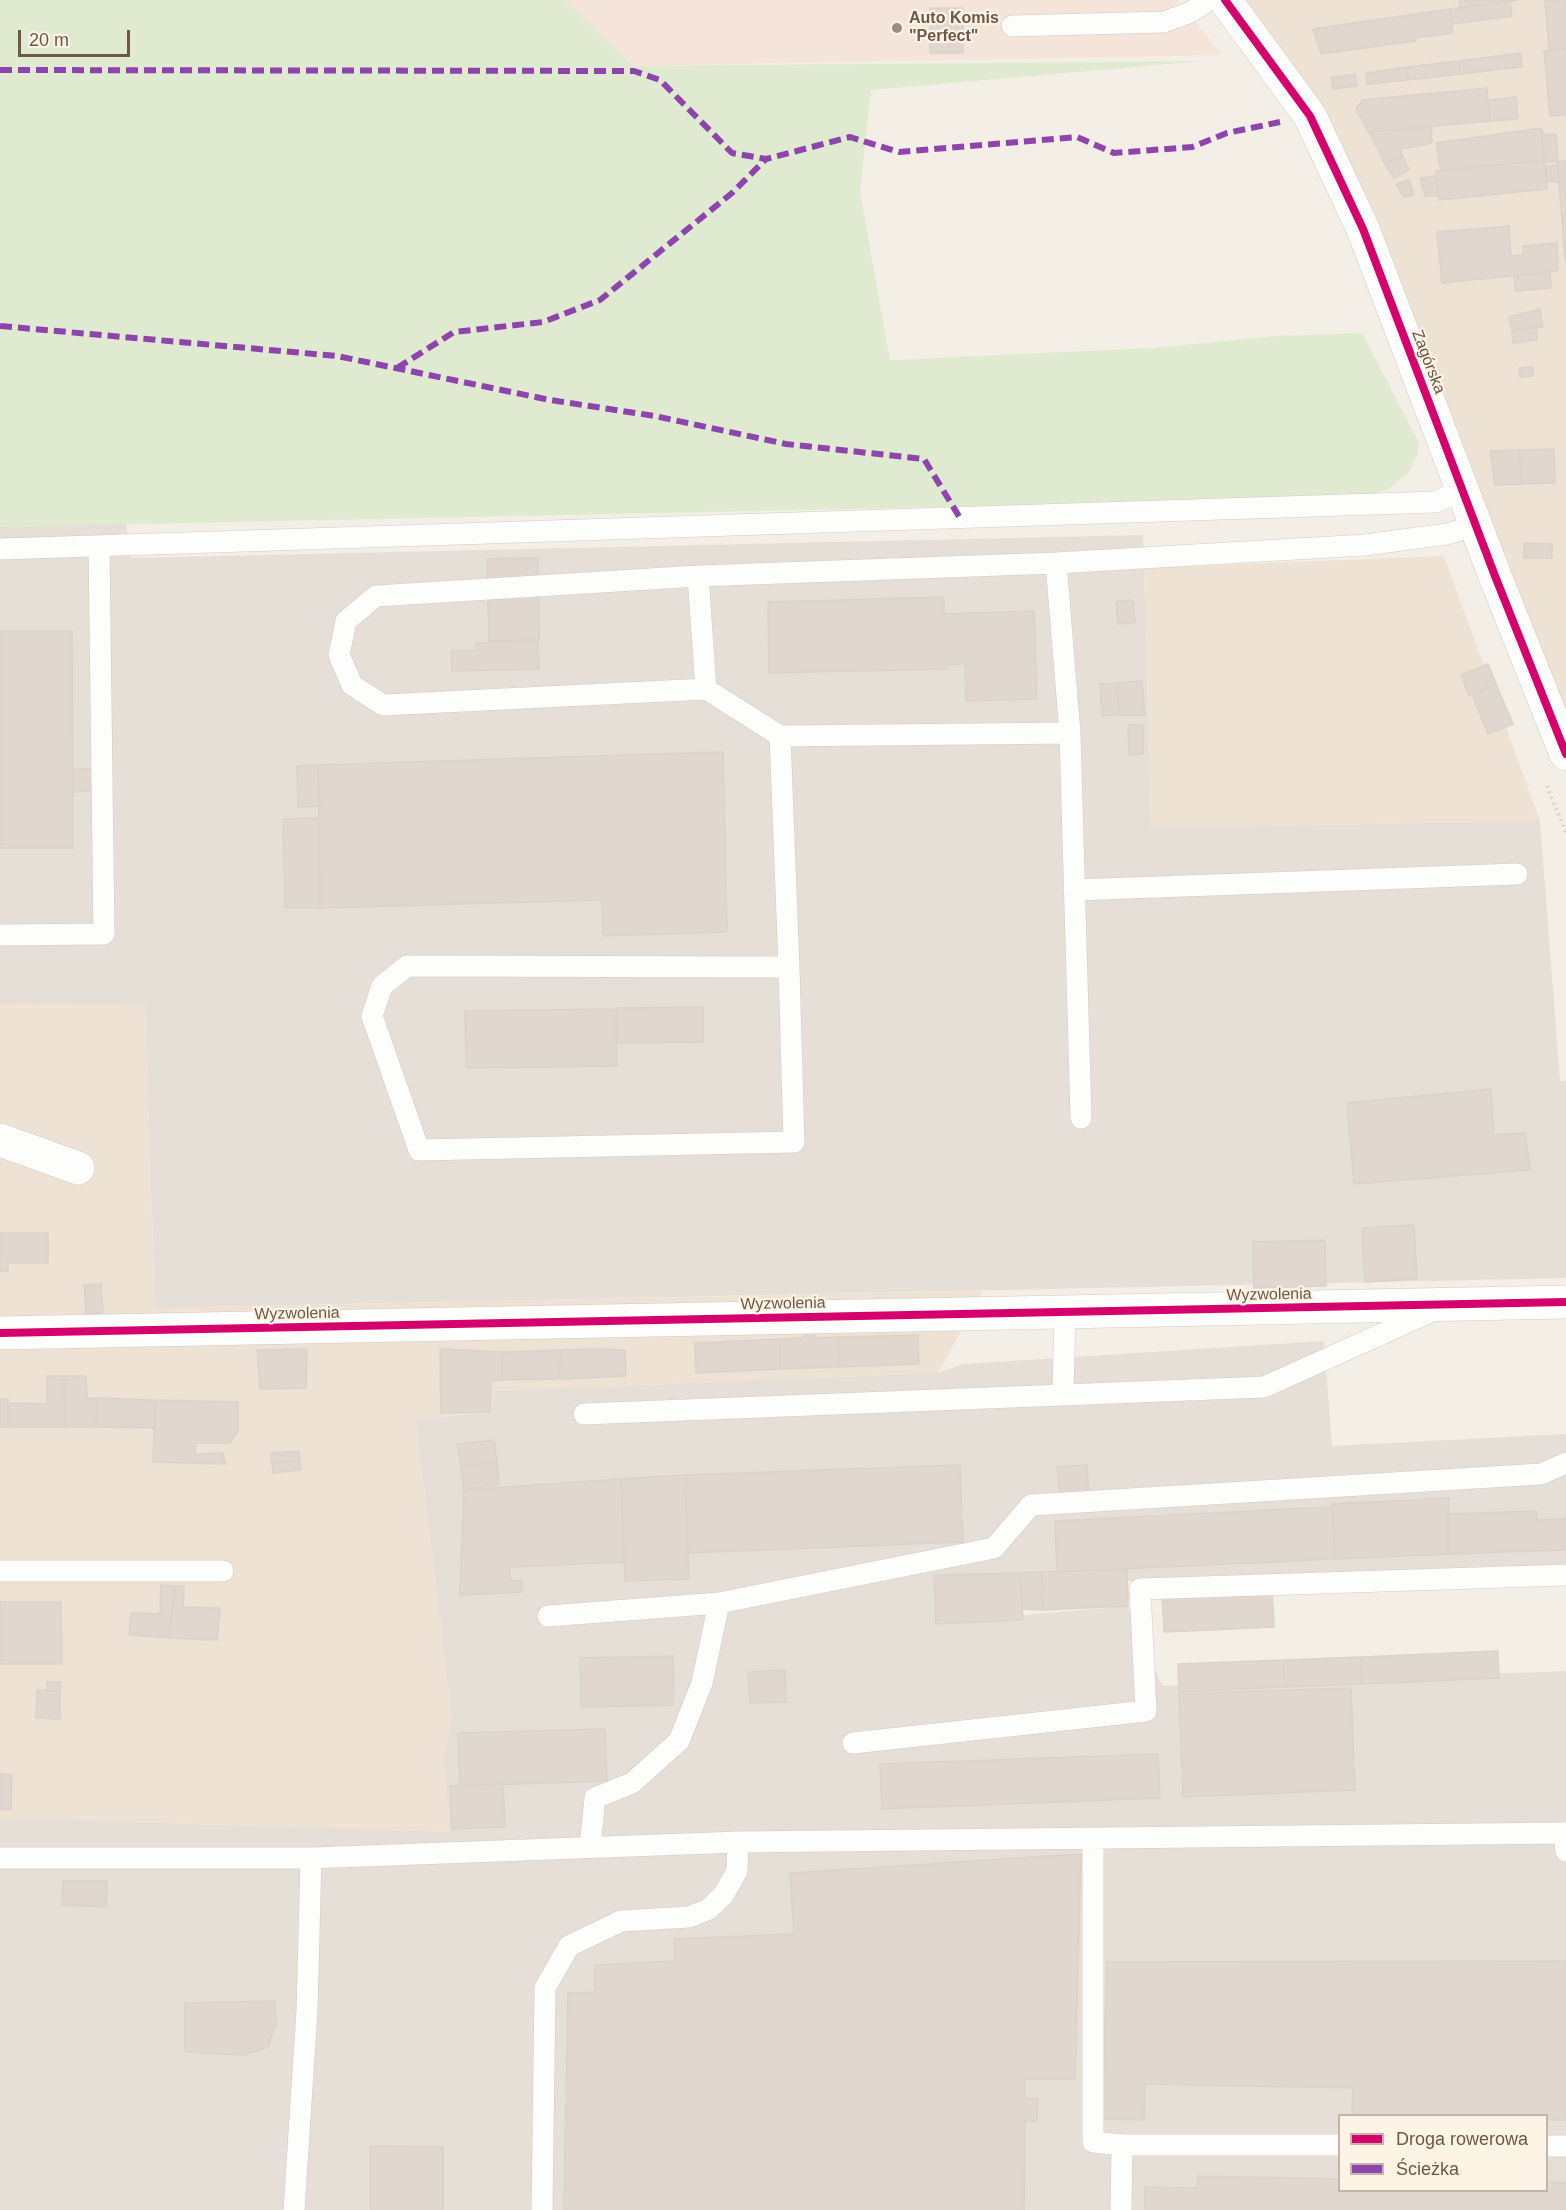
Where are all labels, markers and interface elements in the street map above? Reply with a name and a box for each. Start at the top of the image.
place label: Auto Komis "Perfect" [909,9,999,47]
scale bar [21,18,134,56]
marker: Auto Komis "Perfect" [890,21,904,35]
text: 20 m [29,30,69,50]
street label: Zagórska [1407,327,1449,397]
street label: Wyzwolenia [1226,1285,1312,1305]
street label: Wyzwolenia [740,1294,826,1314]
street label: Wyzwolenia [254,1304,340,1324]
legend [1338,2114,1548,2192]
text: Droga rowerowa [1396,2129,1528,2149]
text: Ścieżka [1396,2159,1459,2179]

